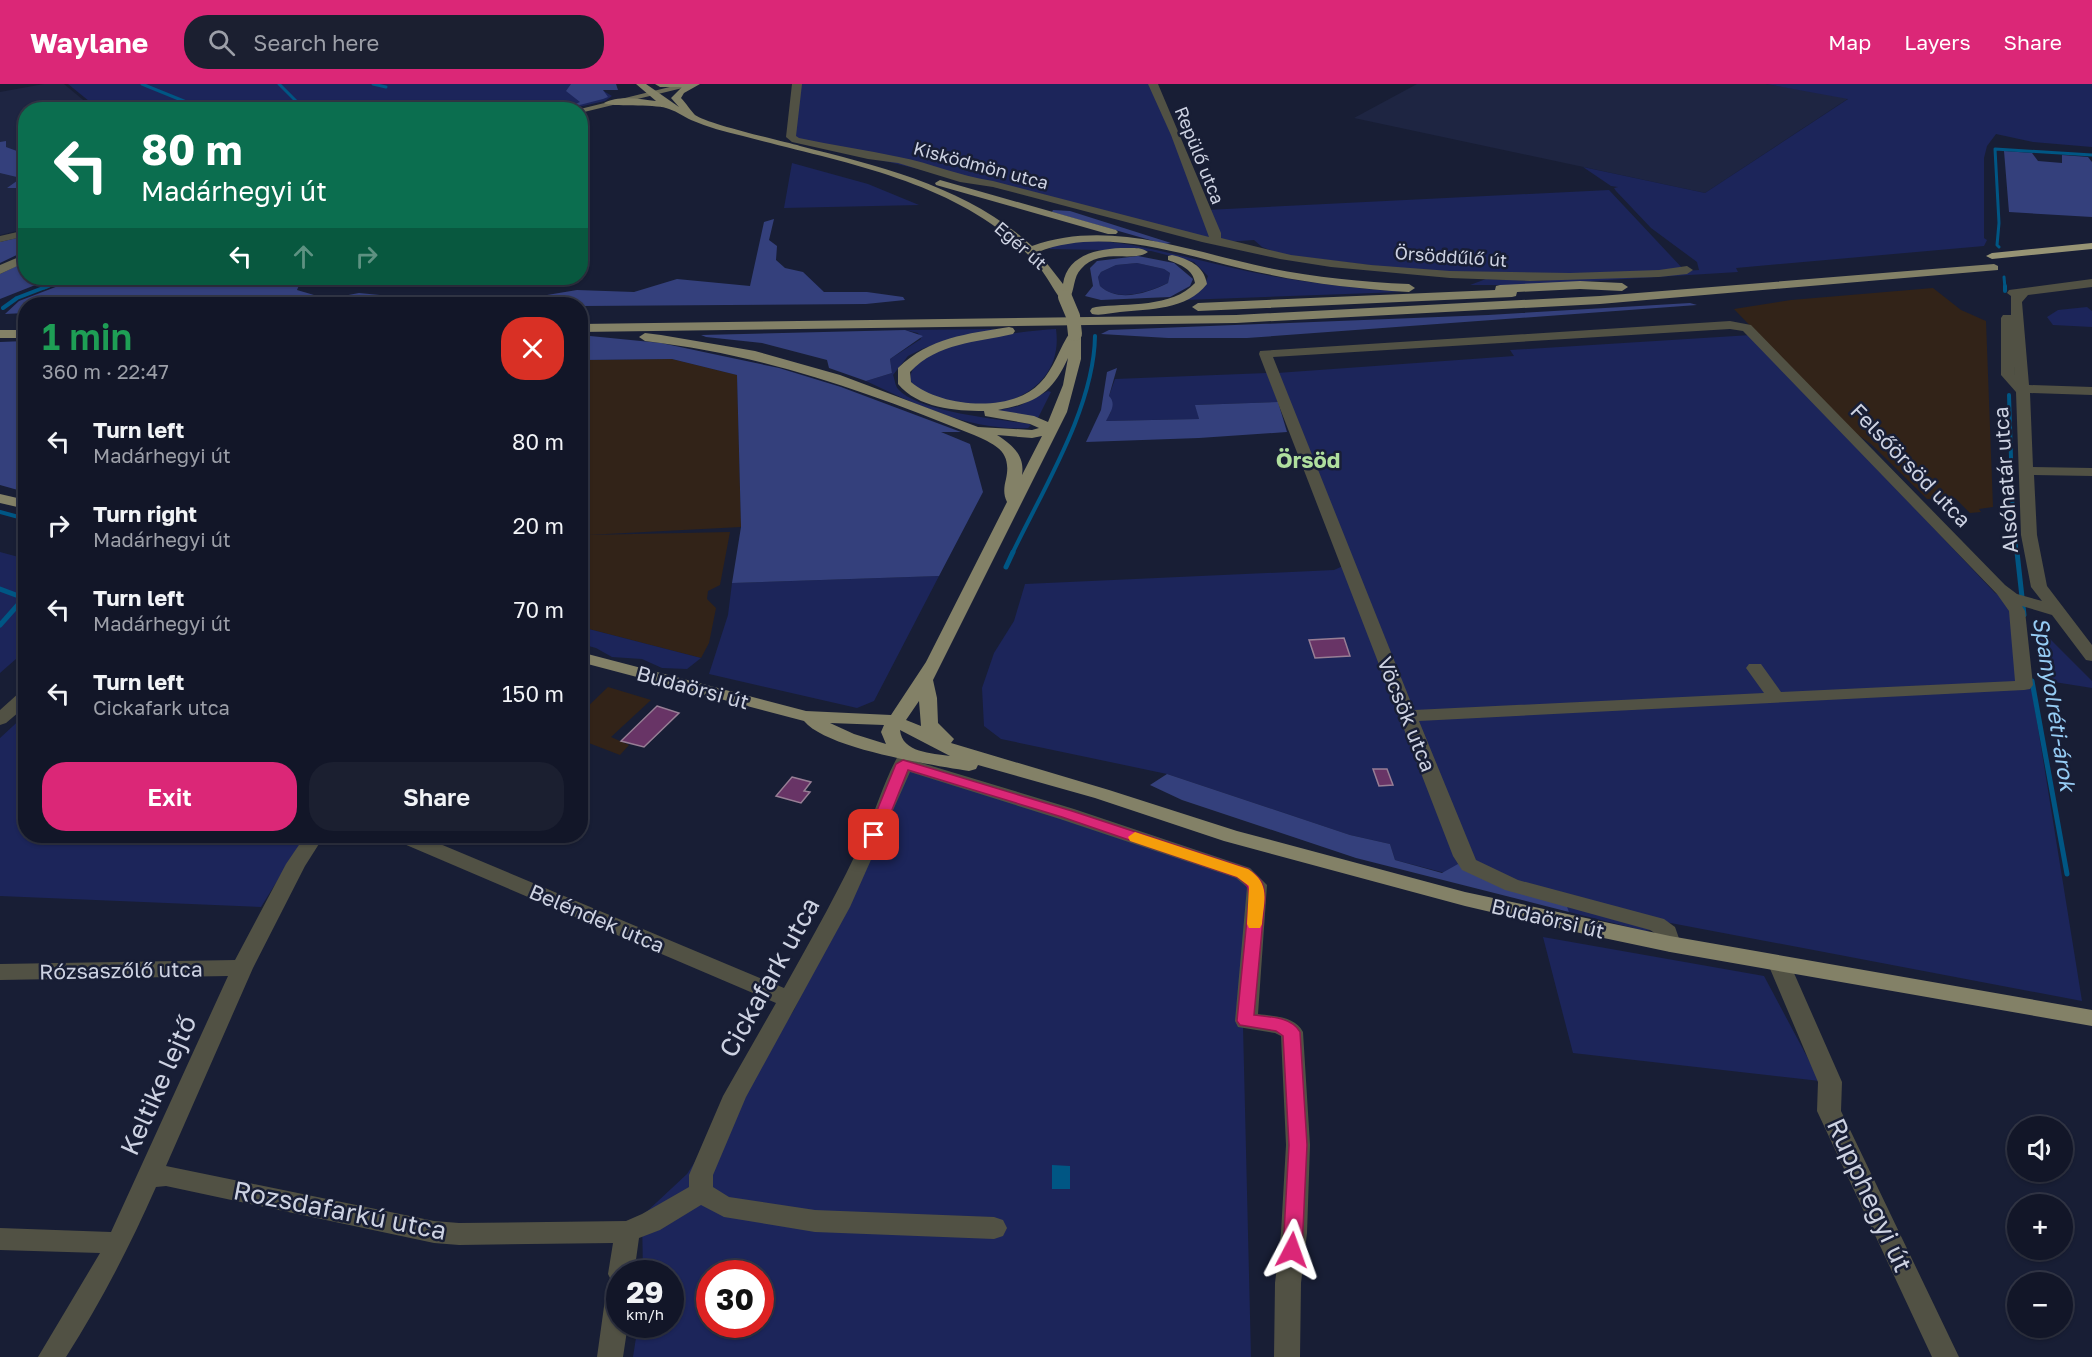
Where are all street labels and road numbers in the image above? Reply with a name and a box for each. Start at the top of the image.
street label: Repülő utca [1170,103,1230,207]
street label: Kisködmön utca [911,136,1051,194]
street label: Egér út [990,216,1052,274]
street label: Örsöddűlő út [1394,241,1508,271]
street label: Felsőörsöd utca [1845,398,1977,532]
street label: Alsóhatár utca [1987,406,2023,554]
street label: Vöcsök utca [1372,653,1442,775]
street label: Budaörsi út [634,660,752,714]
street label: Beléndek utca [525,878,669,958]
street label: Cickafark utca [712,892,826,1062]
street label: Budaörsi út [1489,892,1607,944]
street label: Rózsaszőlő utca [39,956,203,984]
street label: Keltike lejtő [113,1010,203,1160]
street label: Rupphegyi út [1821,1113,1919,1277]
street label: Rozsdafarkú utca [231,1174,449,1246]

